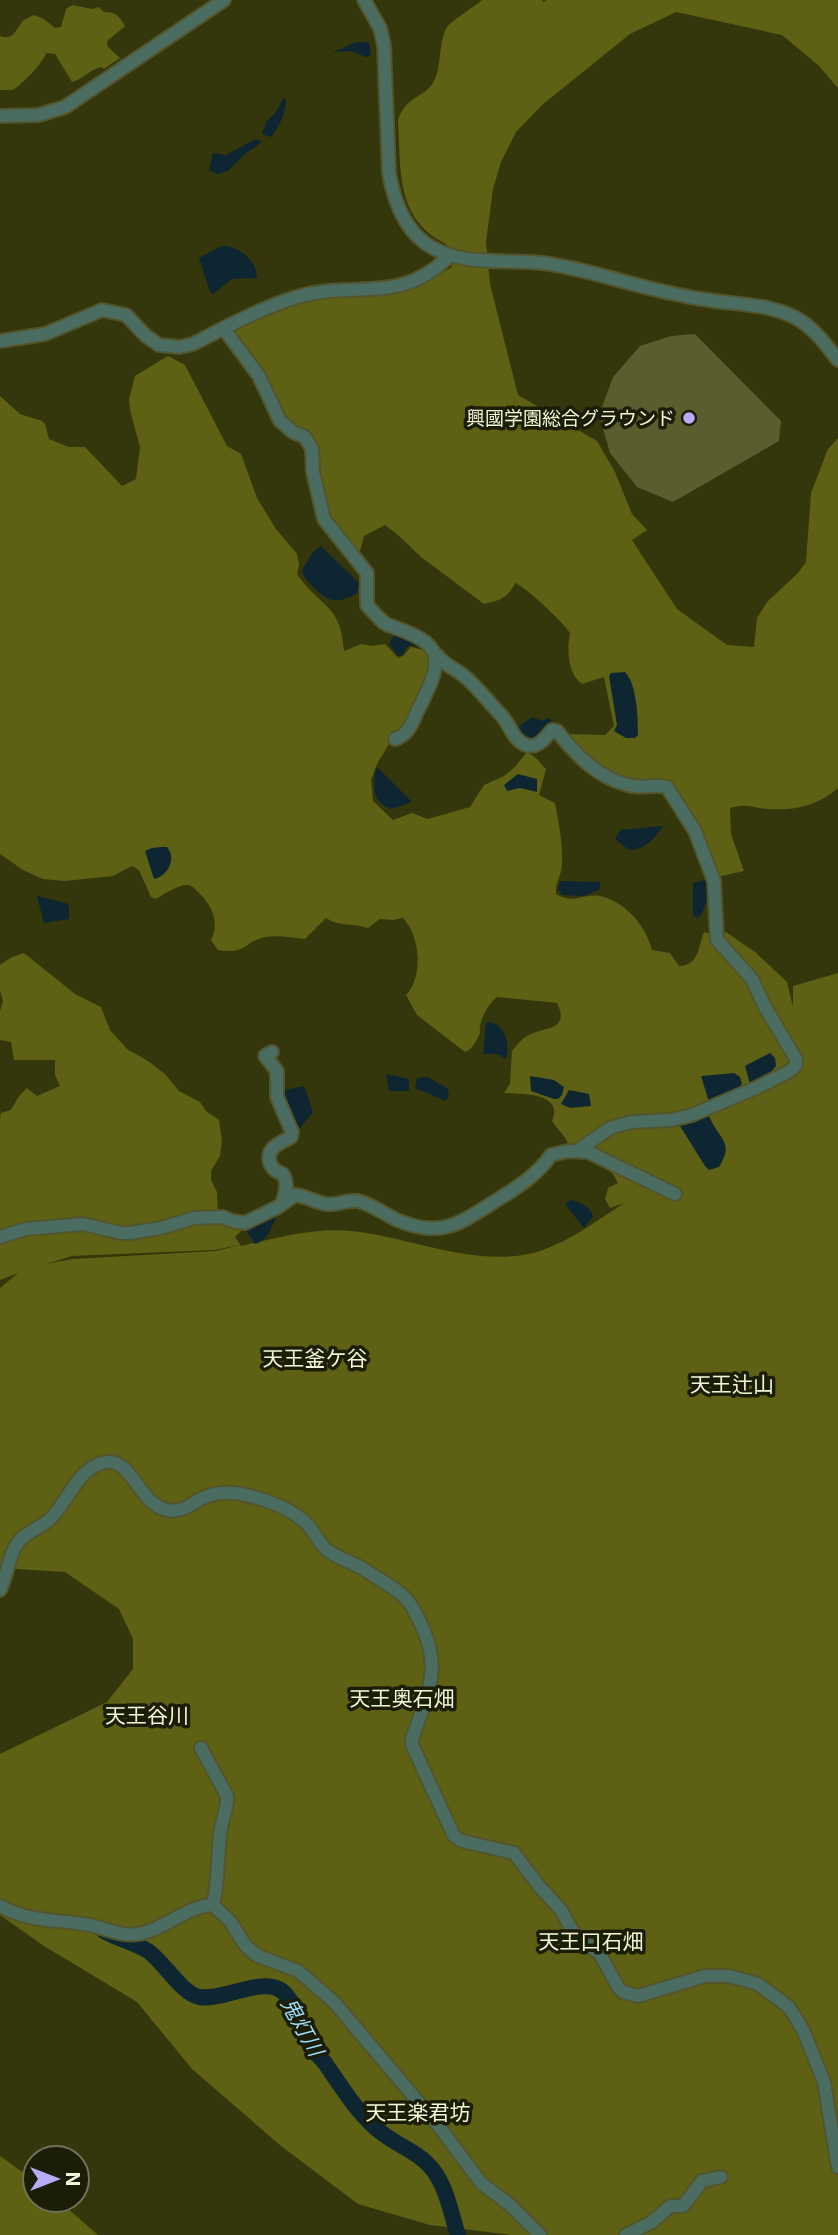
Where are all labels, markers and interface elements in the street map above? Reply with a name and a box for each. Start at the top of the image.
place label: 興國学園総合グラウンド [466,407,675,430]
marker: 興國学園総合グラウンド [681,410,697,426]
district label: 天王釜ケ谷 [263,1346,368,1371]
district label: 天王辻山 [690,1372,774,1397]
district label: 天王奥石畑 [350,1686,455,1711]
district label: 天王谷川 [105,1703,189,1728]
district label: 天王口石畑 [539,1929,644,1954]
water label: 鬼灯川 [276,1993,330,2062]
district label: 天王楽君坊 [366,2100,471,2125]
north arrow [21,2144,91,2214]
text: N [61,2172,84,2186]

